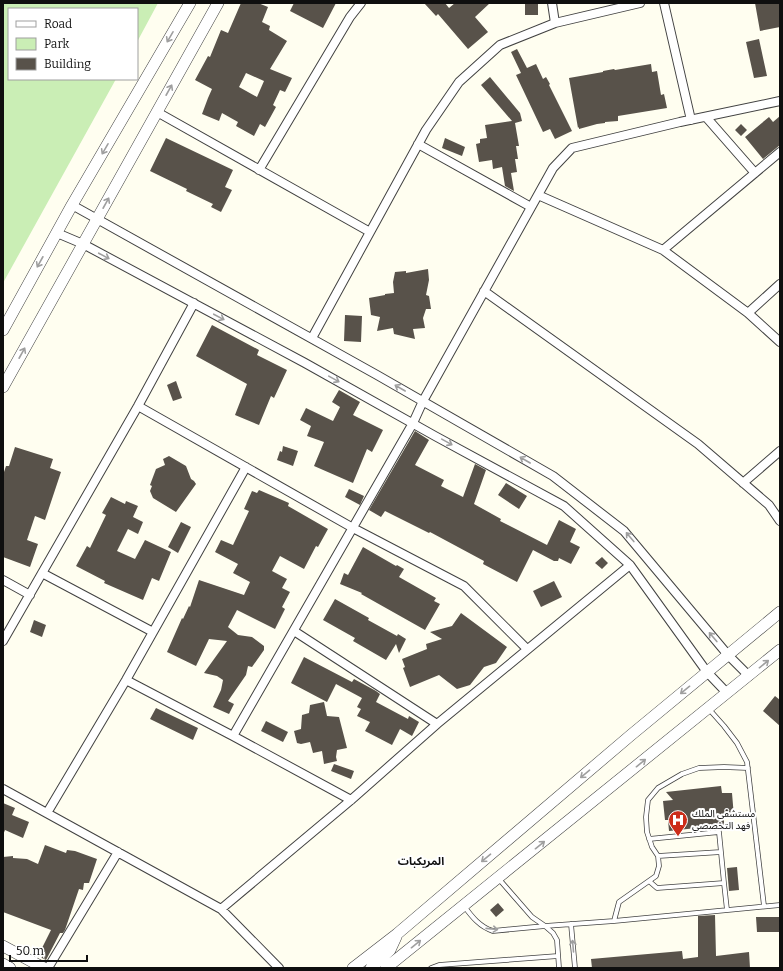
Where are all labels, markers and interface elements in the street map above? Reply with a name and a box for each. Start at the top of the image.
legend [8,8,138,80]
text: Road [44,17,72,31]
one-way arrow [166,31,174,43]
text: Park [44,37,70,51]
text: Building [44,57,91,71]
one-way arrow [166,84,174,96]
one-way arrow [100,143,108,155]
one-way arrow [103,197,110,209]
one-way arrow [98,253,110,260]
one-way arrow [36,256,44,268]
one-way arrow [213,314,225,321]
one-way arrow [19,347,26,359]
one-way arrow [327,375,339,383]
one-way arrow [395,384,407,392]
one-way arrow [441,439,453,447]
one-way arrow [519,456,531,464]
one-way arrow [625,532,634,542]
one-way arrow [709,631,718,642]
one-way arrow [758,659,769,668]
one-way arrow [680,686,690,695]
one-way arrow [635,759,646,767]
one-way arrow [580,769,591,778]
place label: مستشفى الملك فهد التخصصي [692,808,755,833]
hospital icon: مستشفى الملك فهد التخصصي [667,809,689,837]
one-way arrow [534,840,545,849]
one-way arrow [481,854,492,863]
district label: المريكبات [398,855,444,868]
one-way arrow [486,926,499,933]
scale bar [10,937,87,963]
one-way arrow [411,939,422,948]
one-way arrow [569,940,577,953]
text: 50 m [16,944,45,958]

